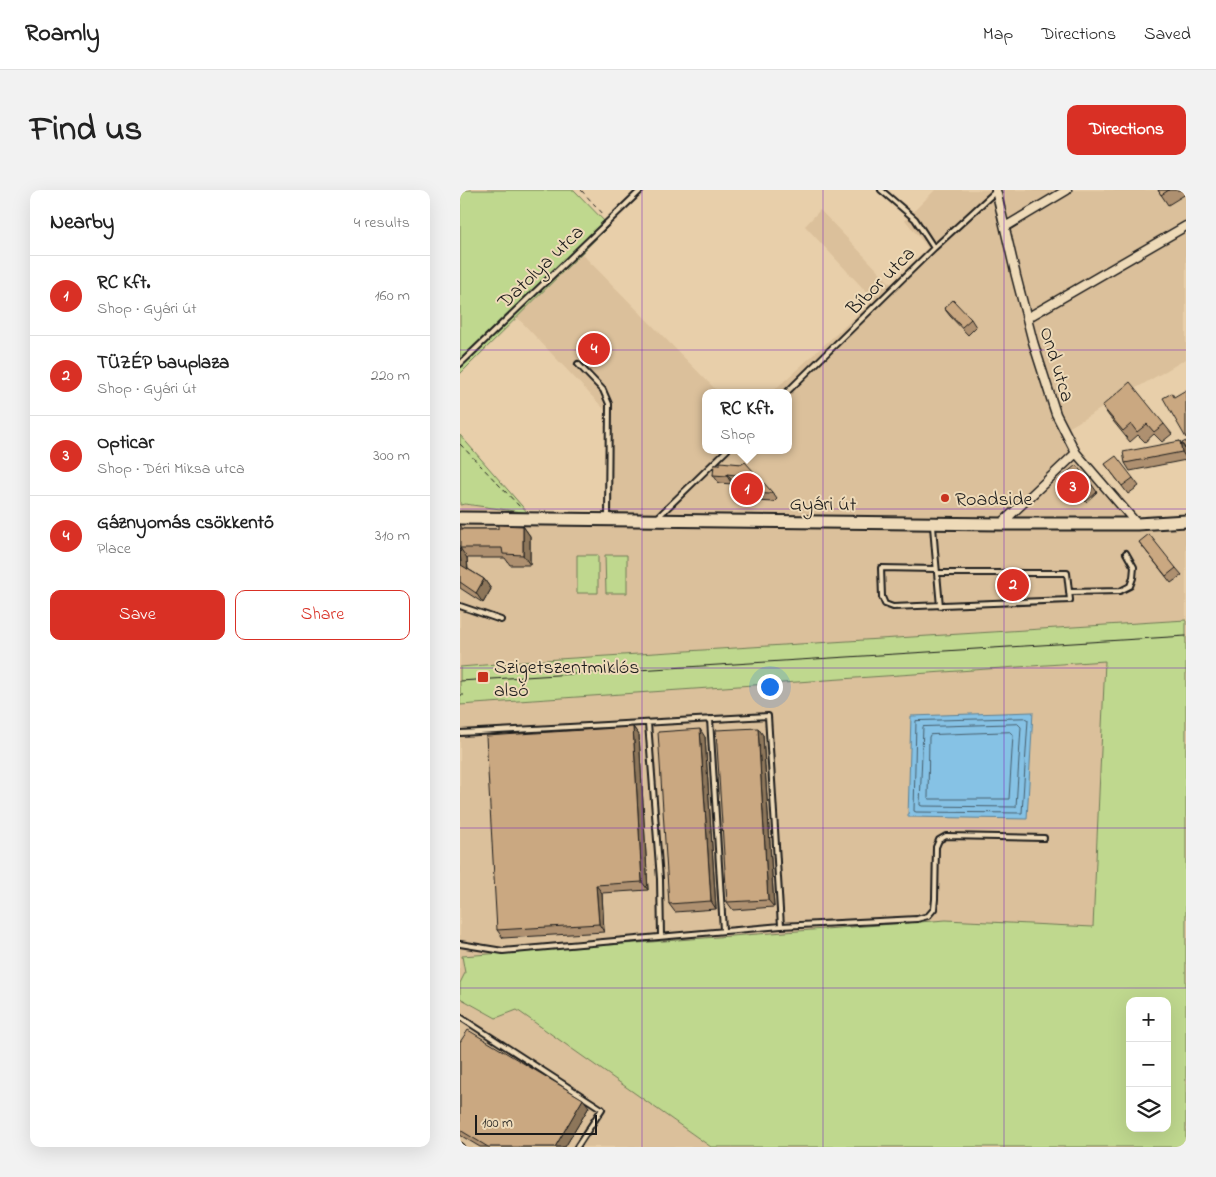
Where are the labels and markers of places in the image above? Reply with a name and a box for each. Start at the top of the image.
pin: 4 [578,330,610,368]
pin: 3 [1057,468,1089,506]
pin: 1 [731,470,763,508]
place label: Roadside [955,486,1033,515]
marker: Roadside [939,492,951,504]
pin: 2 [997,566,1029,604]
place label: Szigetszentmiklós alsó [494,654,639,706]
marker: Szigetszentmiklós alsó [476,670,490,684]

